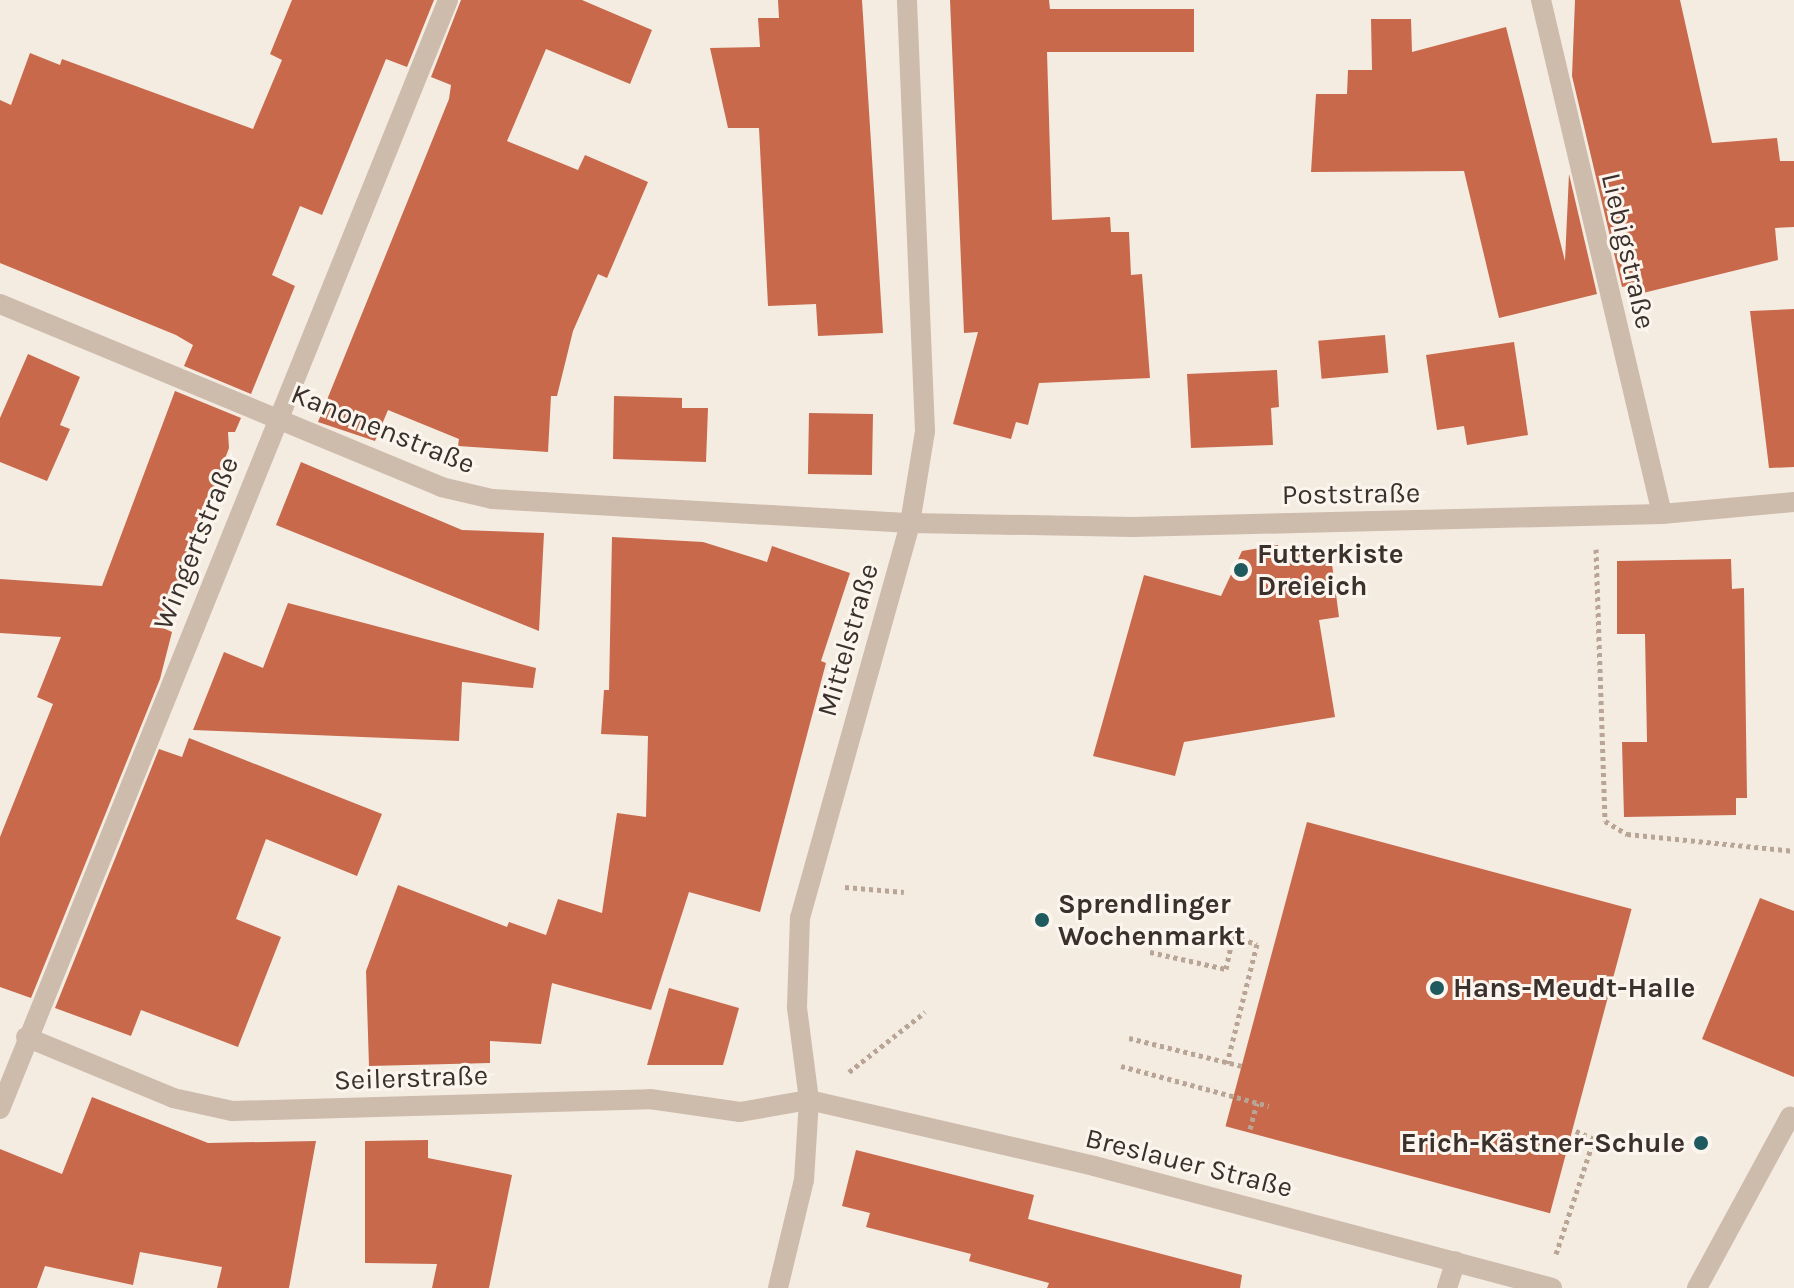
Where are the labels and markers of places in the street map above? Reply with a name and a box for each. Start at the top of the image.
place label: Futterkiste Dreieich [1257,537,1404,603]
marker: Futterkiste Dreieich [1232,561,1250,579]
place label: Sprendlinger Wochenmarkt [1058,887,1245,953]
marker: Sprendlinger Wochenmarkt [1033,911,1051,929]
place label: Hans-Meudt-Halle [1453,971,1695,1005]
marker: Hans-Meudt-Halle [1428,979,1446,997]
place label: Erich-Kästner-Schule [1400,1126,1685,1160]
marker: Erich-Kästner-Schule [1692,1134,1710,1152]

